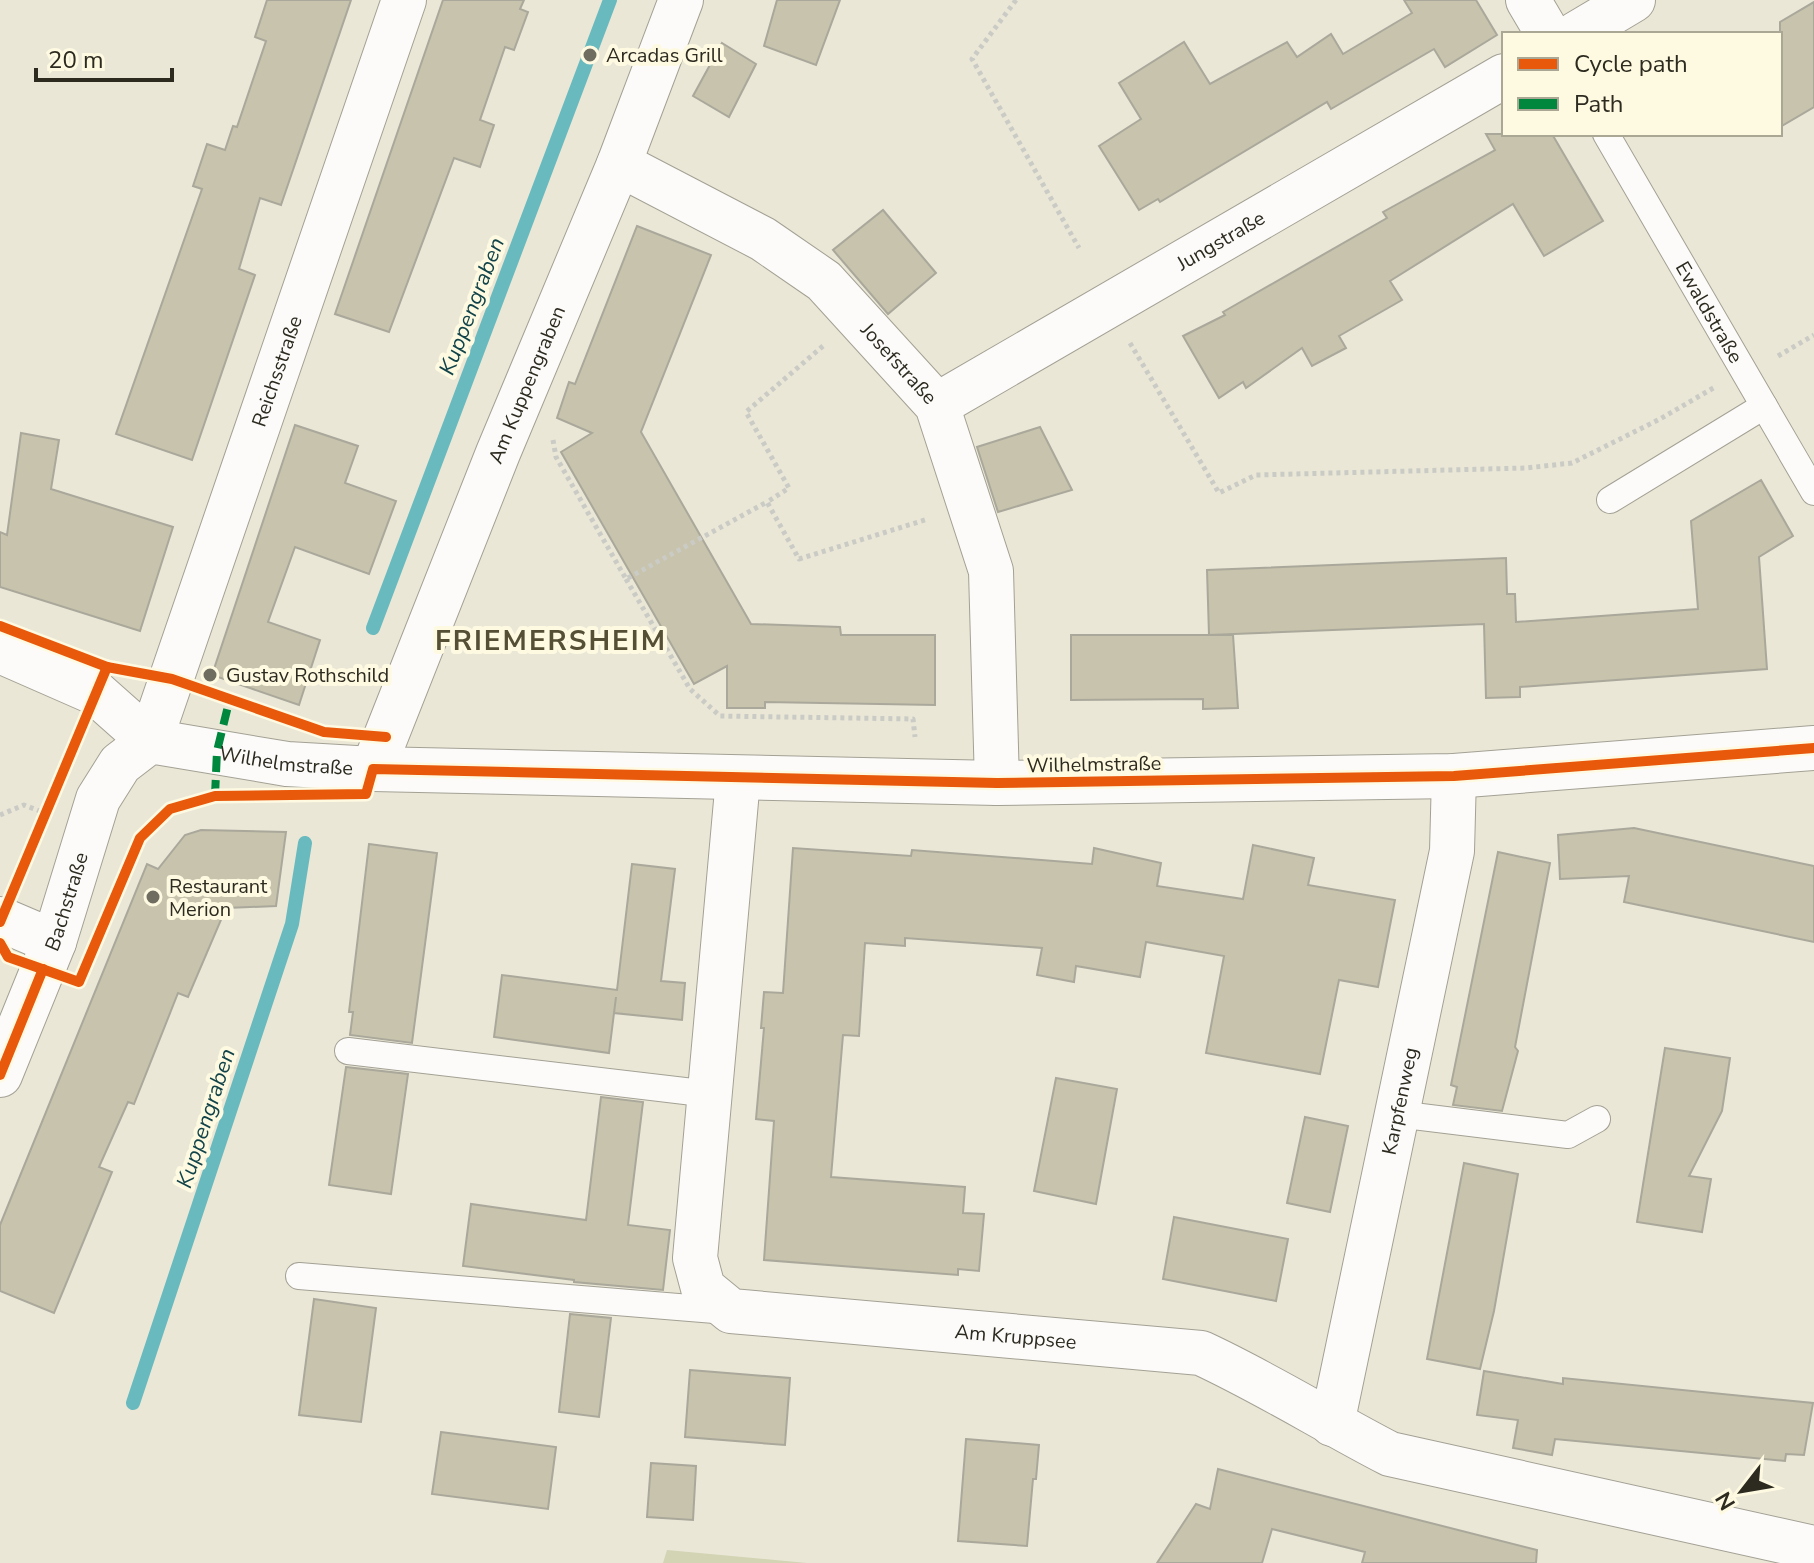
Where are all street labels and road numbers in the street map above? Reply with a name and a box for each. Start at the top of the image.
street label: Jungstraße [1171,205,1270,278]
street label: Ewaldstraße [1669,257,1749,368]
street label: Am Kuppengraben [482,302,572,468]
street label: Reichsstraße [246,312,309,430]
street label: Josefstraße [854,316,943,410]
street label: Wilhelmstraße [217,740,354,782]
street label: Wilhelmstraße [1026,750,1162,779]
street label: Bachstraße [39,849,95,955]
street label: Karpfenweg [1376,1045,1425,1157]
street label: Am Kruppsee [954,1318,1078,1356]

